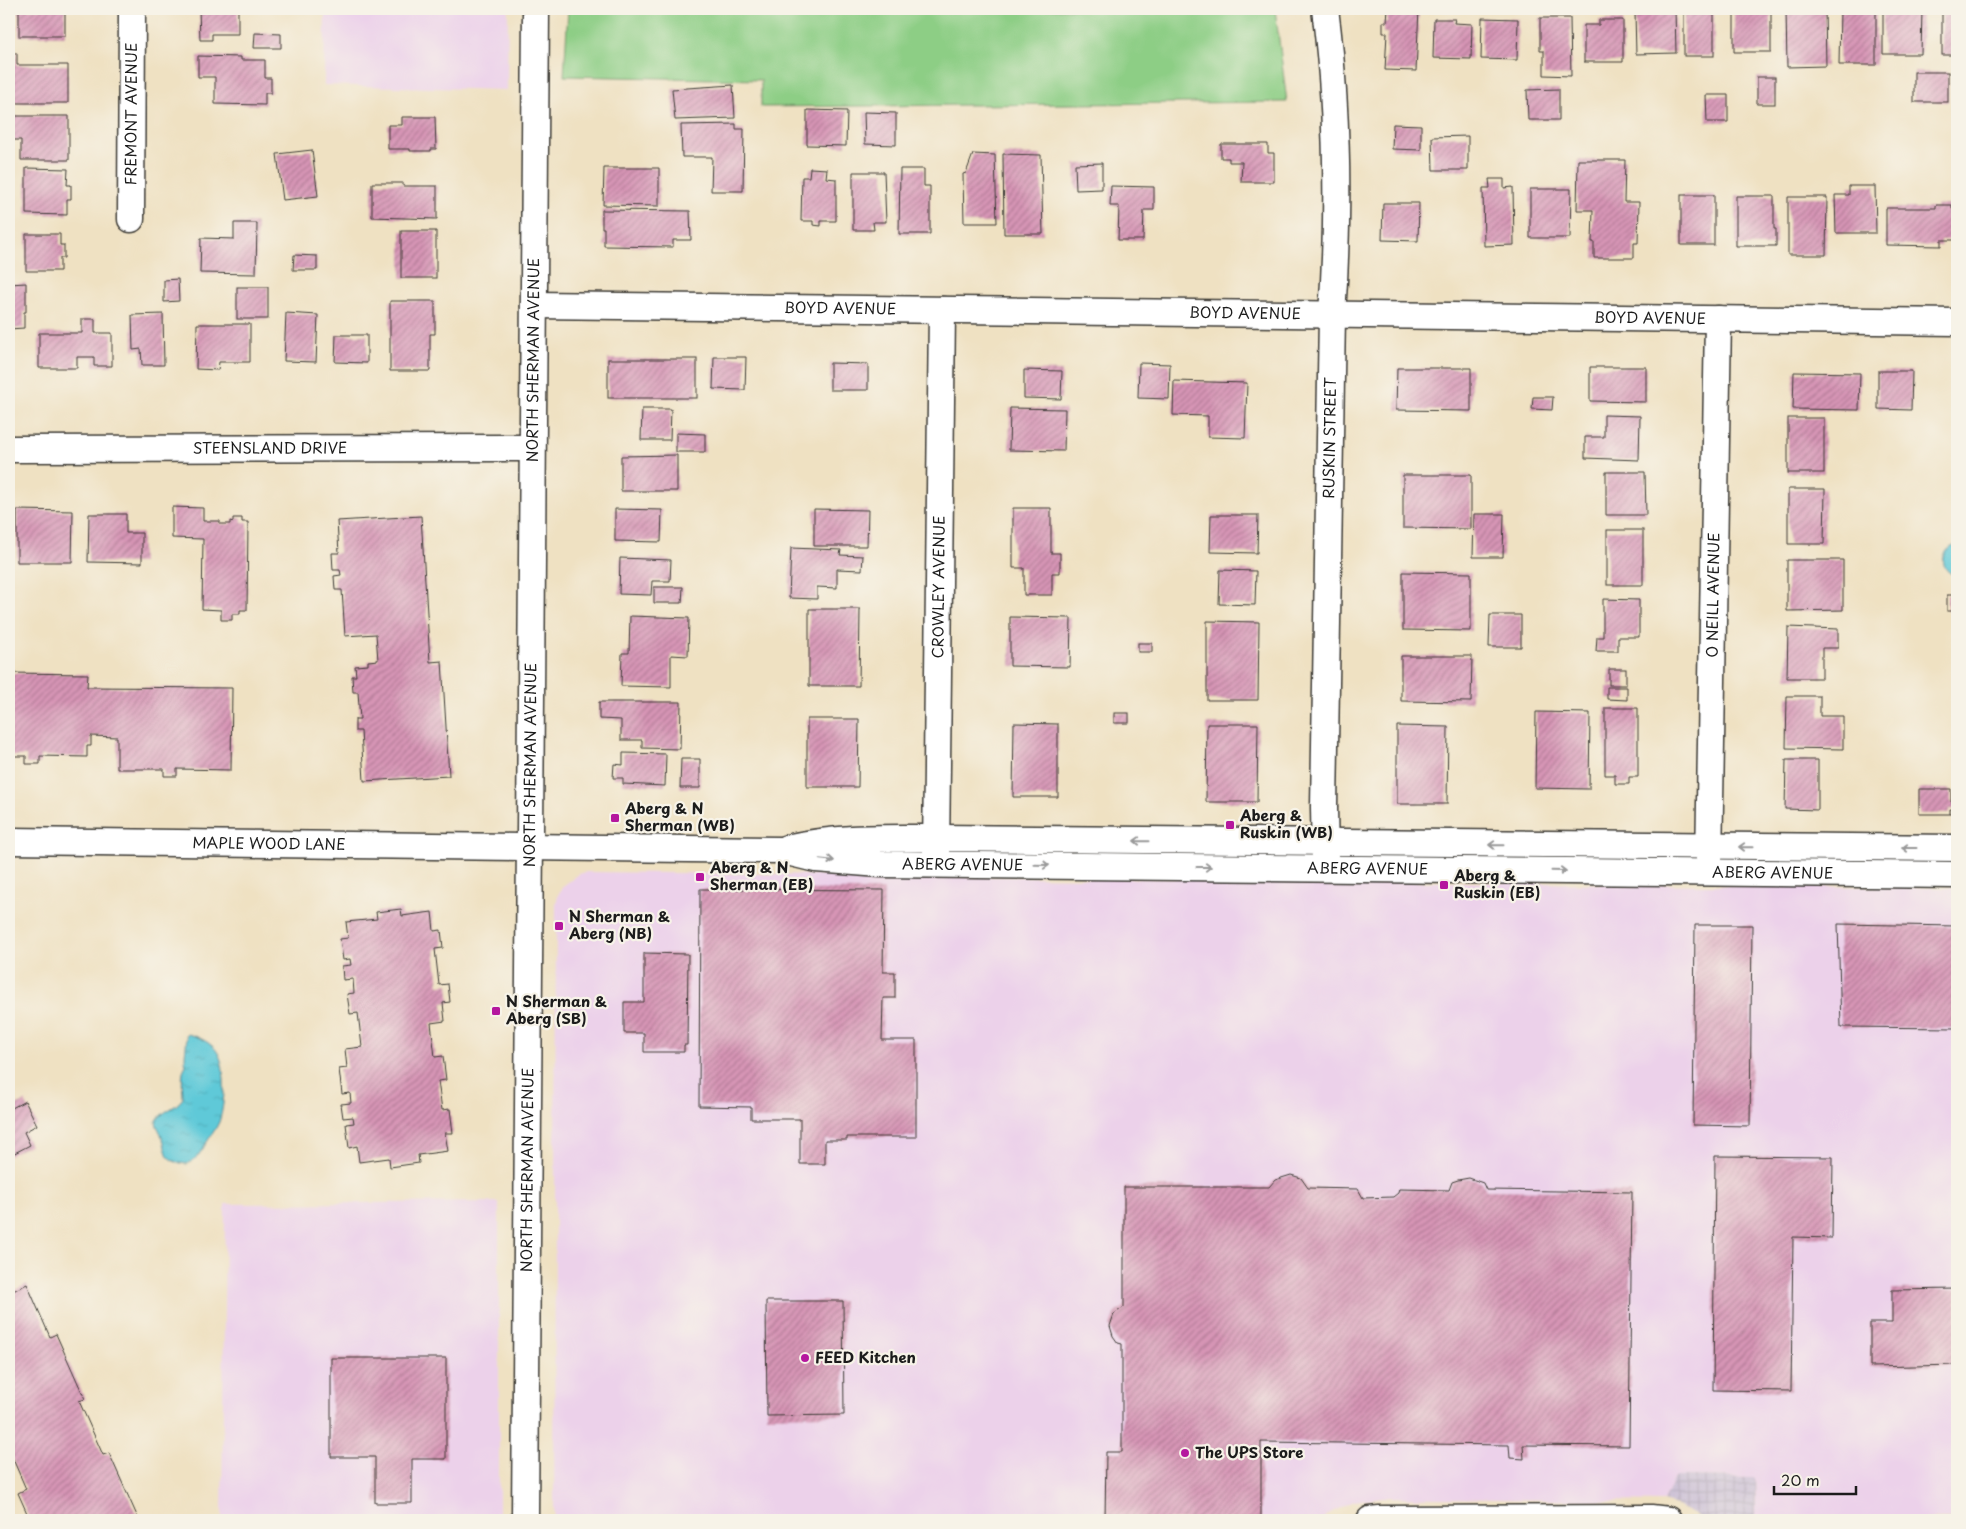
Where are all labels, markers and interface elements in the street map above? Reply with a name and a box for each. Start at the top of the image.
street label: FREMONT AVENUE [118,43,142,185]
street label: NORTH SHERMAN AVENUE [520,258,544,462]
street label: BOYD AVENUE [784,295,896,319]
street label: BOYD AVENUE [1189,300,1301,324]
street label: BOYD AVENUE [1594,305,1706,329]
street label: RUSKIN STREET [1316,376,1341,499]
street label: STEENSLAND DRIVE [193,435,347,459]
street label: CROWLEY AVENUE [925,515,950,659]
street label: O NEILL AVENUE [1699,532,1724,658]
street label: NORTH SHERMAN AVENUE [517,663,541,867]
place label: Aberg & N Sherman (WB) [624,796,735,836]
place label: Aberg & Ruskin (WB) [1239,803,1333,843]
marker: Aberg & N Sherman (WB) [609,812,621,824]
marker: Aberg & Ruskin (WB) [1224,819,1236,831]
street label: MAPLE WOOD LANE [192,830,346,855]
one-way arrow [1133,836,1150,846]
one-way arrow [1488,840,1504,850]
one-way arrow [1738,842,1754,852]
one-way arrow [1901,843,1917,853]
street label: ABERG AVENUE [902,851,1023,875]
place label: Aberg & N Sherman (EB) [709,855,813,895]
one-way arrow [819,855,835,865]
street label: ABERG AVENUE [1307,855,1428,880]
street label: ABERG AVENUE [1712,859,1833,884]
one-way arrow [1034,861,1050,870]
one-way arrow [1196,862,1212,872]
place label: Aberg & Ruskin (EB) [1453,863,1540,903]
one-way arrow [1551,866,1567,875]
marker: Aberg & N Sherman (EB) [694,871,706,883]
marker: Aberg & Ruskin (EB) [1438,879,1450,891]
place label: N Sherman & Aberg (NB) [568,904,670,944]
marker: N Sherman & Aberg (NB) [553,920,565,932]
place label: N Sherman & Aberg (SB) [505,989,607,1029]
marker: N Sherman & Aberg (SB) [490,1005,502,1017]
street label: NORTH SHERMAN AVENUE [514,1068,538,1272]
place label: FEED Kitchen [815,1345,916,1368]
marker: FEED Kitchen [799,1352,811,1364]
place label: The UPS Store [1195,1440,1303,1463]
marker: The UPS Store [1179,1447,1191,1459]
scale bar [1774,1464,1856,1496]
text: 20 m [1781,1468,1820,1491]

